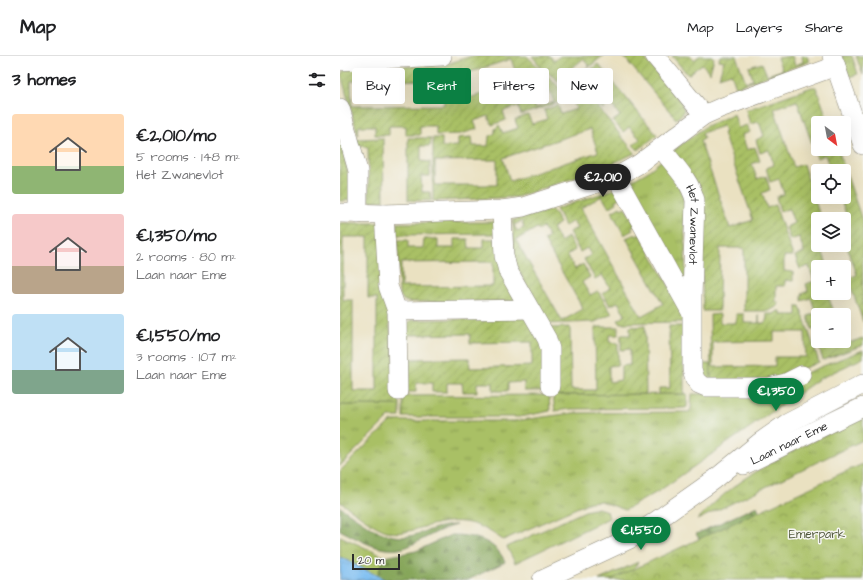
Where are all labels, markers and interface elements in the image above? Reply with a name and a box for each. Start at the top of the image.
text: Map [20,14,56,41]
text: Map [687,18,714,38]
text: Layers [736,18,783,38]
text: Share [805,18,843,38]
text: 3 homes [12,68,76,92]
chip: Buy [352,68,405,104]
chip: Rent [413,68,471,104]
chip: Filters [479,68,549,104]
chip: New [557,68,613,104]
icon: filters [306,69,328,91]
north arrow [811,116,851,156]
map controls [811,116,851,348]
text: €2,010/mo [136,124,216,148]
icon: home [44,130,92,178]
text: 5 rooms · 148 m² [136,148,240,166]
pin: €2,010 [570,164,636,198]
button: locate [811,164,851,204]
text: Het Zwanevlot [136,166,224,184]
text: €2,010 [584,168,622,186]
street label: Het Zwanevlot [681,181,704,265]
button: layers [811,212,851,252]
text: €1,350/mo [136,224,217,248]
icon: home [44,230,92,278]
text: 2 rooms · 80 m² [136,248,236,266]
button: + [811,260,851,300]
text: Laan naar Eme [136,266,227,284]
button: − [811,308,851,348]
text: €1,550/mo [136,324,220,348]
icon: home [44,330,92,378]
text: 3 rooms · 107 m² [136,348,237,366]
text: Laan naar Eme [136,366,227,384]
pin: €1,350 [743,378,809,412]
text: €1,350 [757,382,795,400]
street label: Laan naar Eme [747,417,831,469]
pin: €1,550 [608,517,674,551]
text: €1,550 [621,521,661,539]
park label: Emerpark [789,526,846,543]
scale bar [352,552,400,571]
text: 20 m [358,553,384,568]

